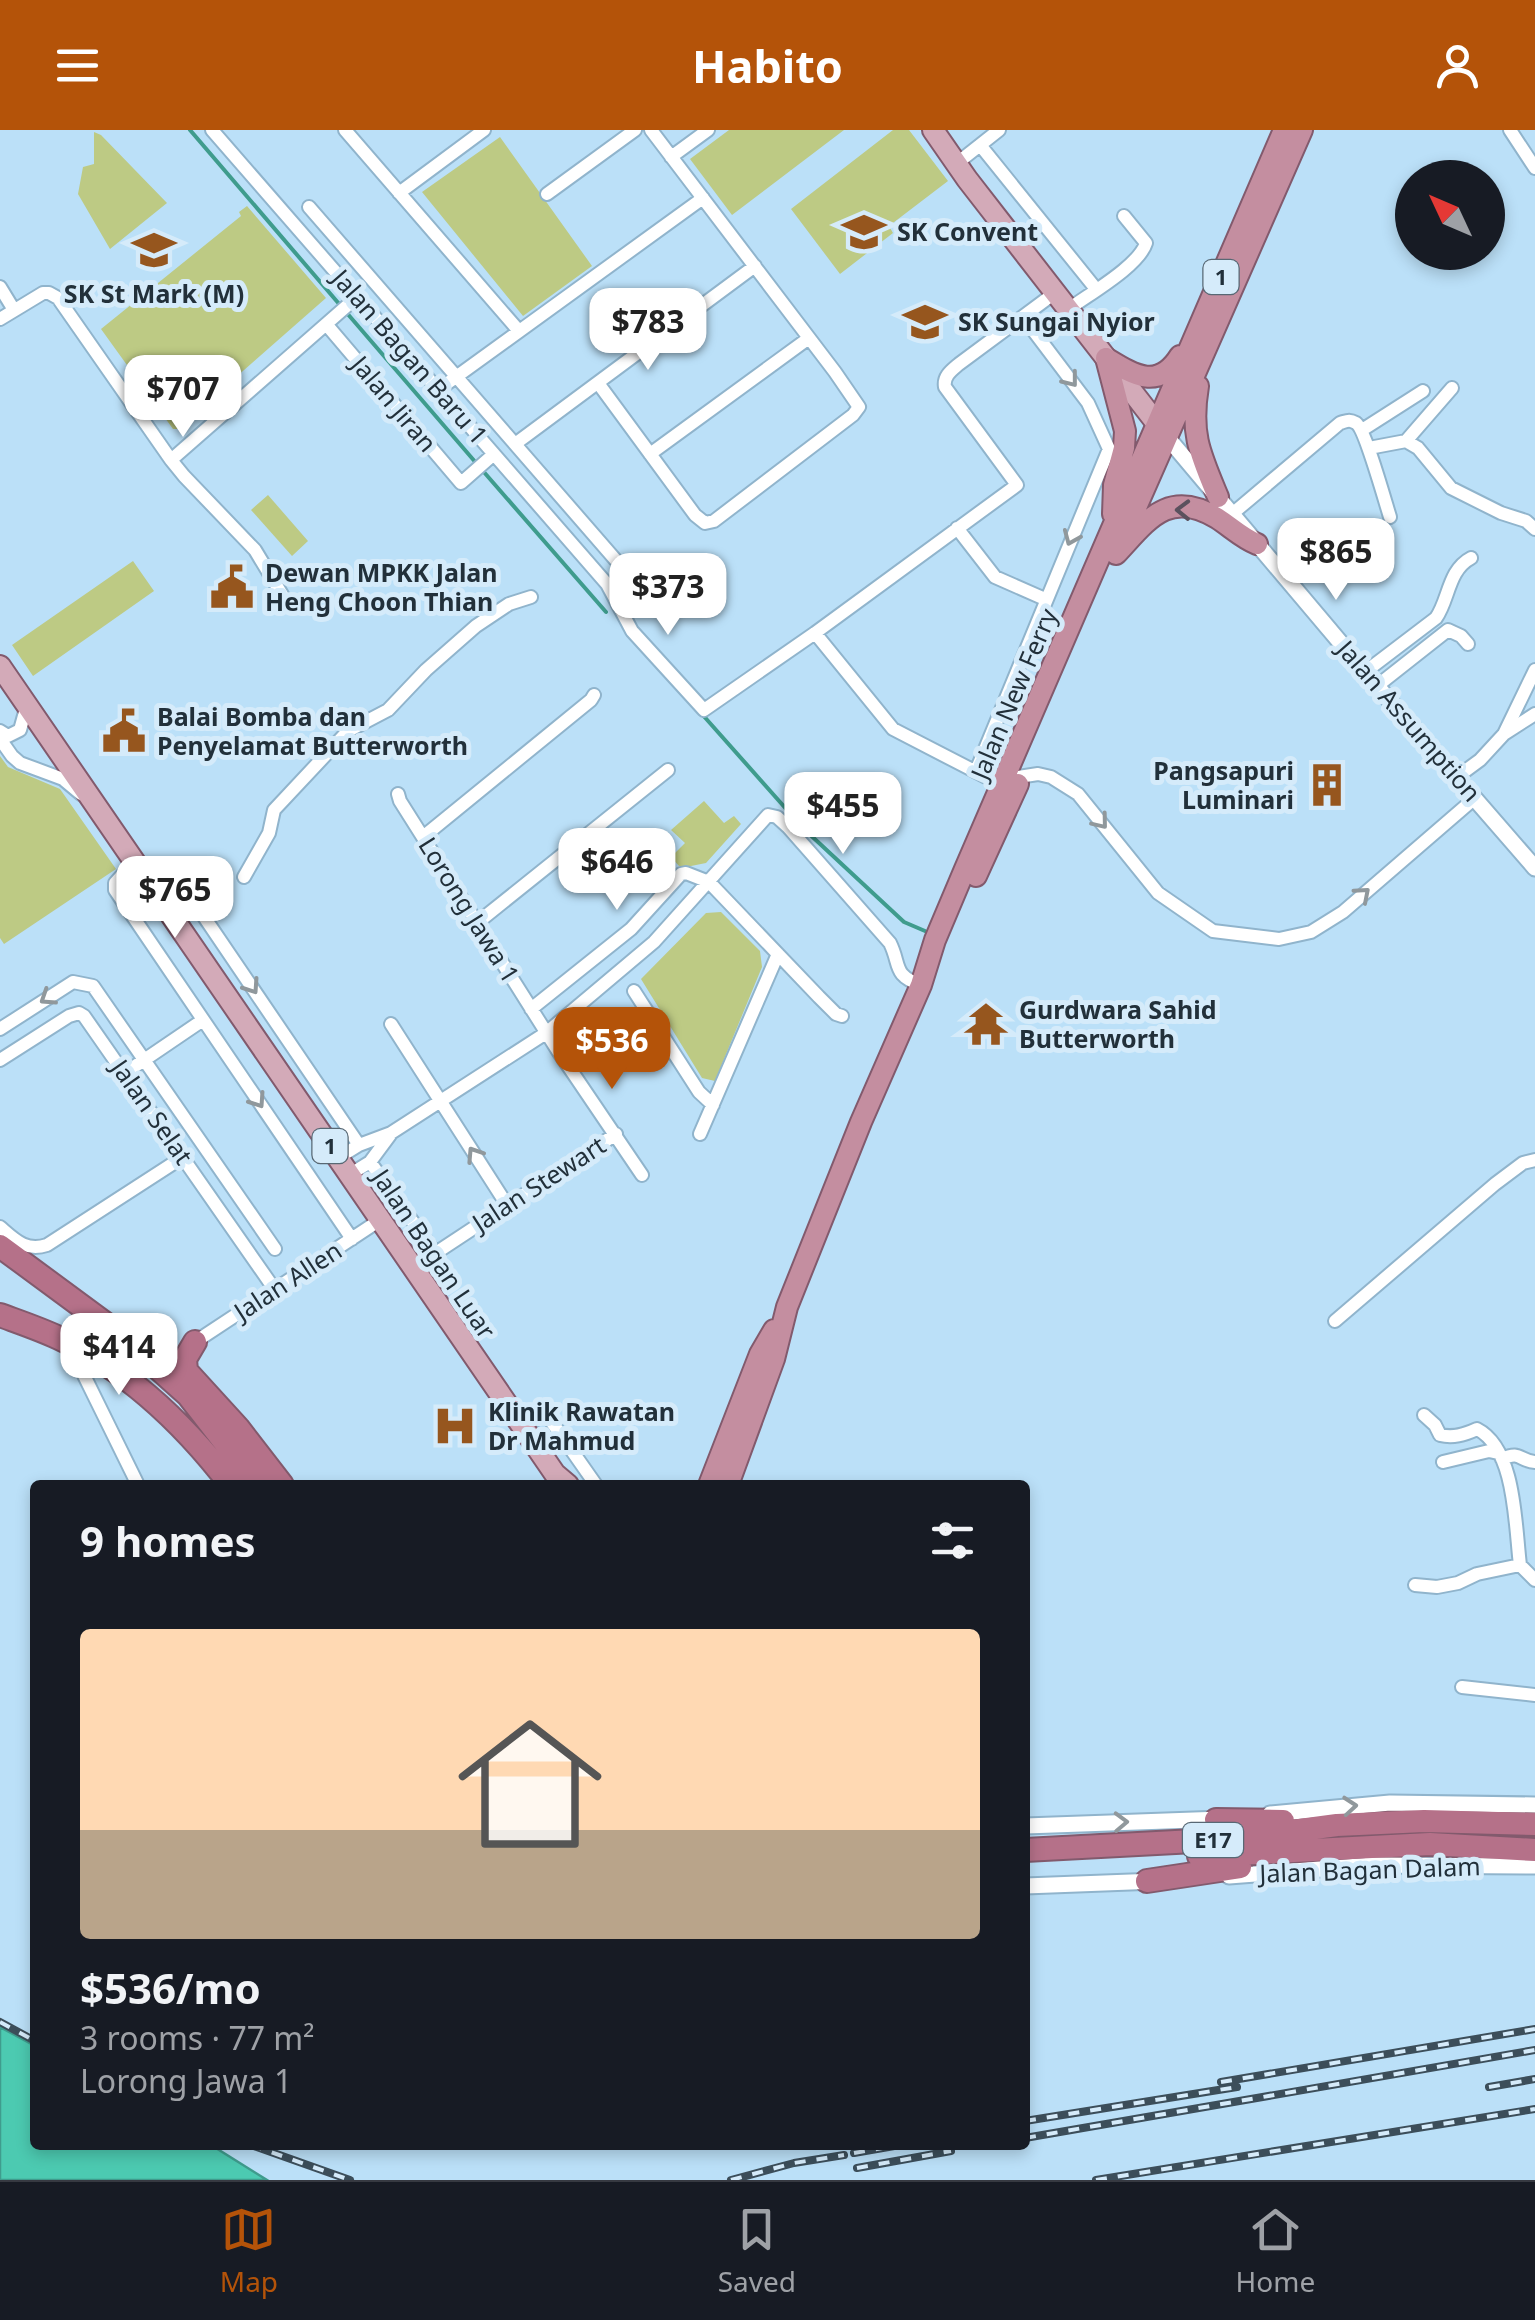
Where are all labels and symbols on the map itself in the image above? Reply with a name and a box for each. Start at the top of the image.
north arrow [1395,160,1505,270]
school or university icon: SK Convent [840,208,888,256]
place label: SK Convent [897,214,1038,248]
school or university icon: SK St Mark (M) [130,226,178,274]
street label: Jalan Bagan Baru 1 [324,260,496,451]
road number: 1 [1204,260,1238,294]
place label: SK St Mark (M) [64,276,244,310]
pin: $783 [589,288,707,373]
school or university icon: SK Sungai Nyior [901,298,949,346]
place label: SK Sungai Nyior [958,304,1155,338]
street label: Jalan Jiran [343,347,445,459]
pin: $707 [124,355,242,440]
one-way arrow [1059,369,1077,387]
one-way arrow [1174,499,1190,520]
pin: $865 [1277,518,1395,603]
one-way arrow [1063,528,1083,546]
pin: $373 [609,553,727,638]
place label: Dewan MPKK Jalan Heng Choon Thian [265,555,498,618]
public building icon: Dewan MPKK Jalan Heng Choon Thian [208,563,256,611]
street label: Jalan New Ferry [961,603,1064,786]
street label: Jalan Assumption [1329,631,1489,808]
place label: Balai Bomba dan Penyelamat Butterworth [157,699,468,762]
public building icon: Balai Bomba dan Penyelamat Butterworth [100,707,148,755]
place label: Pangsapuri Luminari [1153,753,1294,816]
building icon: Pangsapuri Luminari [1303,761,1351,809]
pin: $455 [784,772,902,857]
one-way arrow [1089,810,1107,828]
pin: $646 [558,828,676,913]
street label: Lorong Jawa 1 [411,830,528,989]
pin: $765 [116,856,234,941]
one-way arrow [1351,888,1370,906]
one-way arrow [240,976,259,994]
one-way arrow [40,986,58,1005]
place label: Gurdwara Sahid Butterworth [1019,992,1217,1055]
temple icon: Gurdwara Sahid Butterworth [962,1000,1010,1048]
pin: $536 [553,1007,671,1092]
street label: Jalan Selat [103,1051,201,1171]
one-way arrow [246,1089,264,1108]
street label: Jalan Stewart [464,1127,612,1240]
road number: 1 [312,1129,348,1163]
one-way arrow [467,1146,486,1164]
street label: Jalan Bagan Luar [364,1160,504,1345]
street label: Jalan Allen [225,1233,348,1329]
pin: $414 [60,1313,178,1398]
place label: Klinik Rawatan Dr Mahmud [488,1394,675,1457]
hospital icon: Klinik Rawatan Dr Mahmud [431,1402,479,1450]
one-way arrow [1343,1796,1359,1817]
one-way arrow [1113,1812,1129,1833]
road number: E17 [1183,1823,1243,1857]
street label: Jalan Bagan Dalam [1257,1848,1481,1890]

